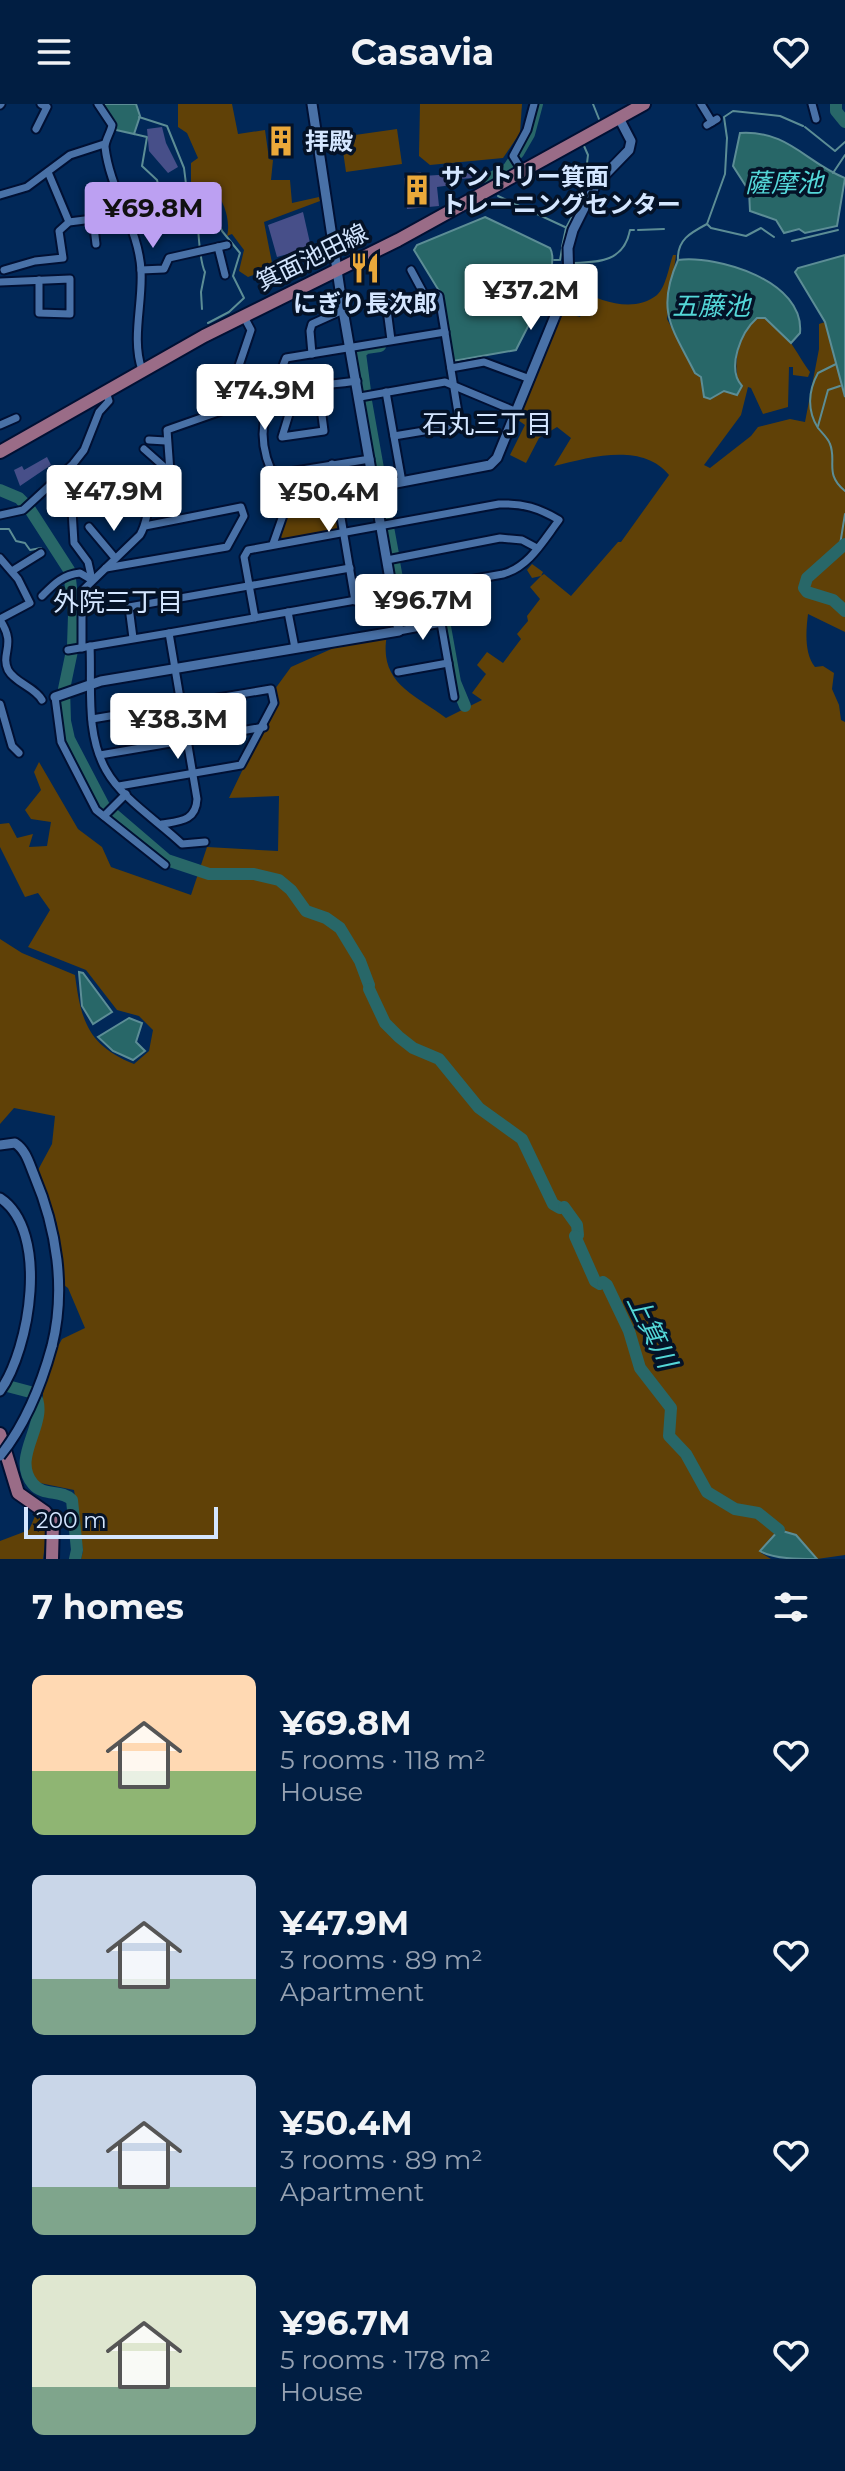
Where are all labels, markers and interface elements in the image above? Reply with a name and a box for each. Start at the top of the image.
icon: menu [32,30,76,74]
text: Casavia [351,30,494,74]
icon: heart [769,30,813,74]
building icon: 拝殿 [264,124,298,158]
place label: 拝殿 [305,127,353,156]
place label: サントリー箕面 トレーニングセンター [441,162,681,219]
water label: 薩摩池 [745,167,826,199]
building icon: サントリー箕面 トレーニングセンター [400,173,434,207]
pin: ¥69.8M [88,182,218,250]
text: ¥69.8M [103,192,203,224]
street label: 箕面池田線 [252,218,372,296]
restaurant icon: にぎり長次郎 [348,251,382,285]
pin: ¥37.2M [466,264,596,332]
text: ¥37.2M [483,274,579,306]
place label: にぎり長次郎 [293,289,437,318]
water label: 五藤池 [672,290,753,322]
pin: ¥74.9M [200,364,330,432]
text: ¥74.9M [215,374,315,406]
district label: 石丸三丁目 [422,408,552,440]
pin: ¥47.9M [49,465,179,533]
pin: ¥50.4M [264,466,394,534]
text: ¥47.9M [65,475,163,507]
text: ¥50.4M [278,476,380,508]
pin: ¥96.7M [358,574,488,642]
text: ¥96.7M [373,584,473,616]
district label: 外院三丁目 [53,586,183,618]
pin: ¥38.3M [113,693,243,761]
text: ¥38.3M [128,703,228,735]
water label: 上箕川 [621,1289,685,1376]
scale bar [24,1503,218,1539]
text: 200 m [36,1507,107,1534]
icon: filters [769,1585,813,1629]
text: 7 homes [32,1586,184,1628]
text: ¥69.8M [280,1702,412,1744]
icon: home [96,1707,192,1803]
icon: heart [769,1733,813,1777]
text: 5 rooms · 118 m² [280,1744,486,1776]
text: House [280,1776,363,1808]
text: ¥47.9M [280,1902,409,1944]
icon: home [96,1907,192,2003]
icon: heart [769,1933,813,1977]
text: 3 rooms · 89 m² [280,1944,483,1976]
text: Apartment [280,1976,424,2008]
text: ¥50.4M [280,2102,413,2144]
icon: home [96,2107,192,2203]
icon: heart [769,2133,813,2177]
text: 3 rooms · 89 m² [280,2144,483,2176]
text: Apartment [280,2176,424,2208]
text: ¥96.7M [280,2302,411,2344]
icon: home [96,2307,192,2403]
icon: heart [769,2333,813,2377]
text: 5 rooms · 178 m² [280,2344,491,2376]
text: House [280,2376,363,2408]

